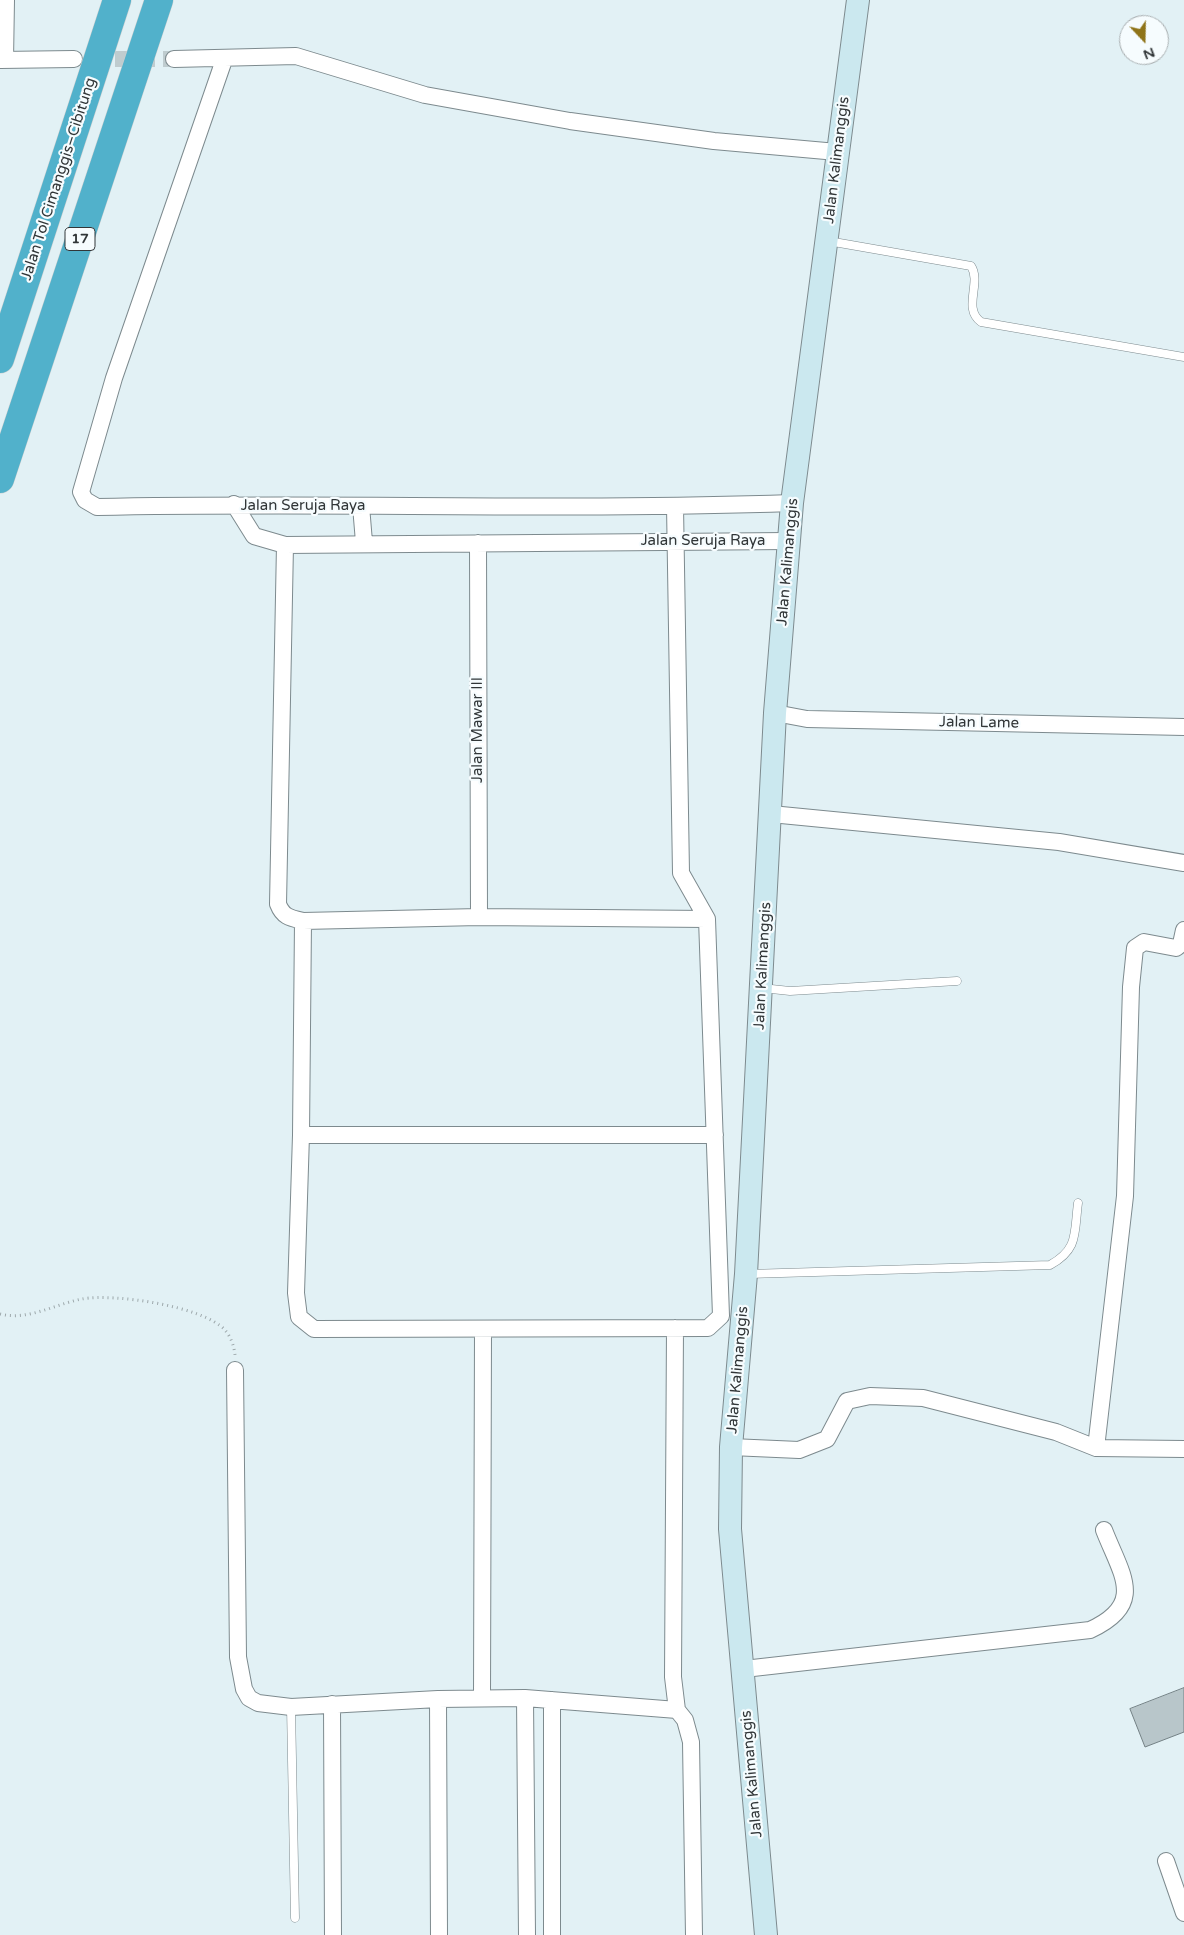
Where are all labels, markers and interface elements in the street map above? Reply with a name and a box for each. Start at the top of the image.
north arrow [1119,15,1169,65]
text: N [1141,44,1157,63]
street label: Jalan Tol Cimanggis–Cibitung [18,75,100,283]
street label: Jalan Kalimanggis [820,95,854,225]
road number: 17 [65,228,95,250]
street label: Jalan Seruja Raya [241,497,365,515]
street label: Jalan Kalimanggis [773,498,803,626]
street label: Jalan Seruja Raya [641,532,765,550]
street label: Jalan Mawar III [469,677,487,783]
street label: Jalan Lame [939,713,1019,733]
street label: Jalan Kalimanggis [751,902,775,1030]
street label: Jalan Kalimanggis [723,1306,753,1434]
street label: Jalan Kalimanggis [737,1710,767,1838]

